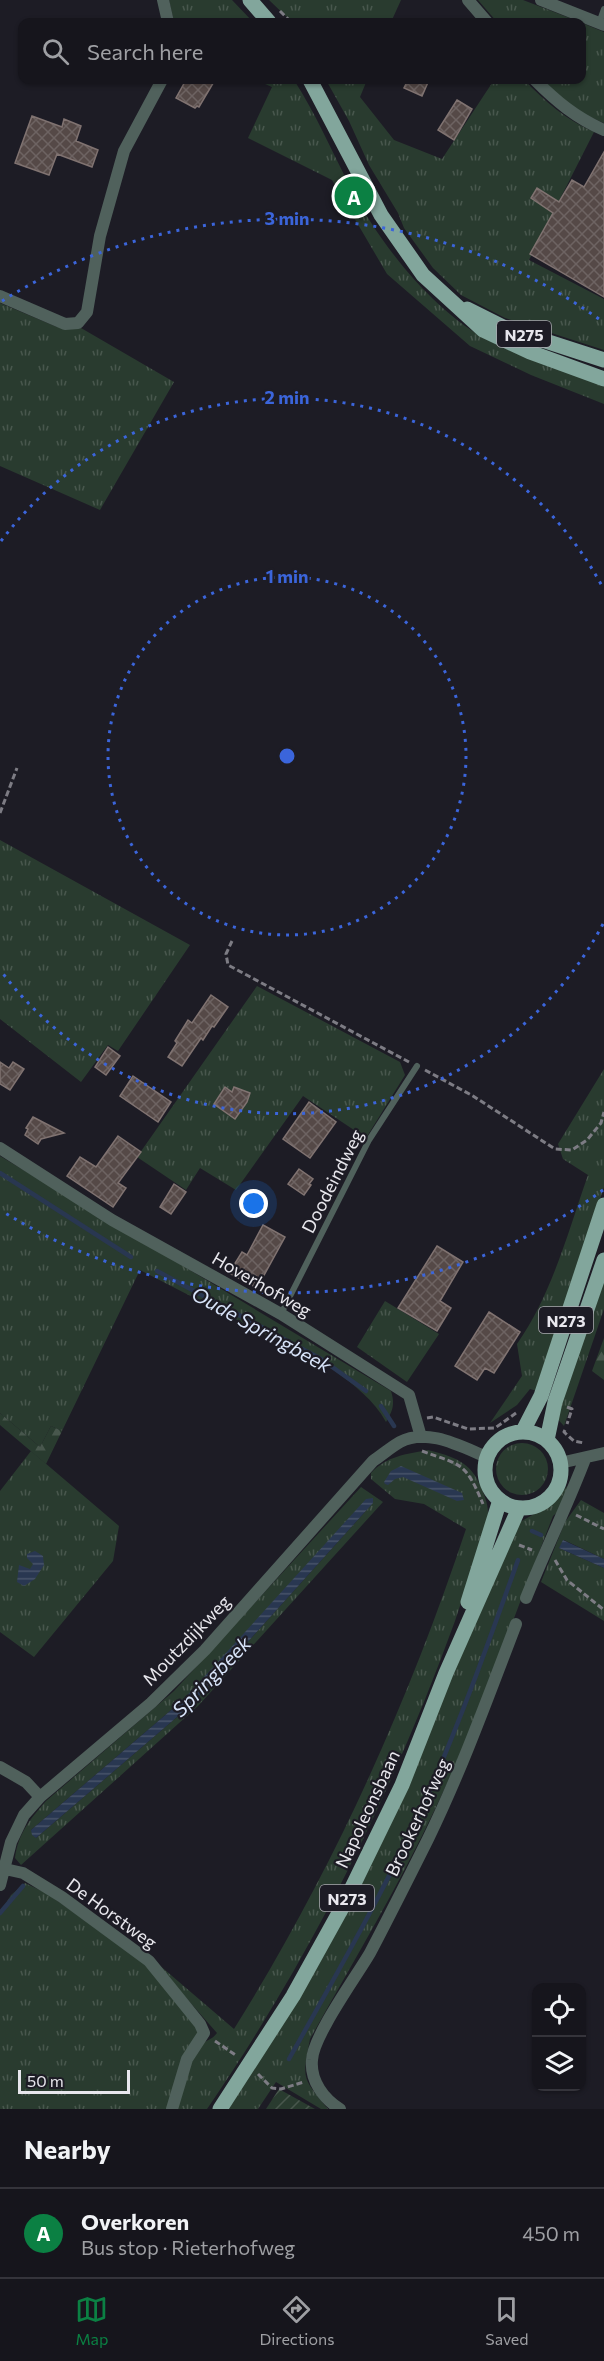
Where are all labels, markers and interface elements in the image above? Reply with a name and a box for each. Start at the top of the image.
search box [18,18,586,84]
icon: search [39,35,72,68]
text: Search here [87,38,203,65]
pin: A [334,174,374,218]
text: 3 min [264,207,310,229]
road number: N275 [497,321,551,347]
text: 2 min [265,386,309,408]
text: 1 min [266,565,308,587]
centre of rings [277,746,297,766]
street label: Doodeindweg [296,1125,368,1236]
your location [239,1189,268,1218]
street label: Hoverhofweg [208,1247,316,1321]
water label: Oude Springbeek [188,1281,337,1378]
road number: N273 [539,1307,593,1333]
street label: Moutzdijkweg [137,1590,235,1690]
water label: Springbeek [167,1630,256,1721]
street label: Napoleonsbaan [330,1747,404,1871]
street label: Brookerhofweg [380,1754,454,1879]
street label: De Horstweg [63,1873,162,1953]
road number: N273 [320,1885,374,1911]
map controls [532,1983,586,2091]
button: locate [532,1983,586,2037]
button: layers [532,2037,586,2091]
scale bar [18,2067,130,2094]
text: 50 m [27,2071,64,2090]
text: Nearby [24,2133,111,2164]
text: Overkoren [81,2208,189,2235]
text: A [36,2221,51,2245]
text: 450 m [522,2221,580,2245]
text: Bus stop · Rieterhofweg [81,2235,295,2259]
tab: Map [75,2293,108,2348]
tab: Directions [259,2293,334,2348]
tab: Saved [485,2293,529,2348]

